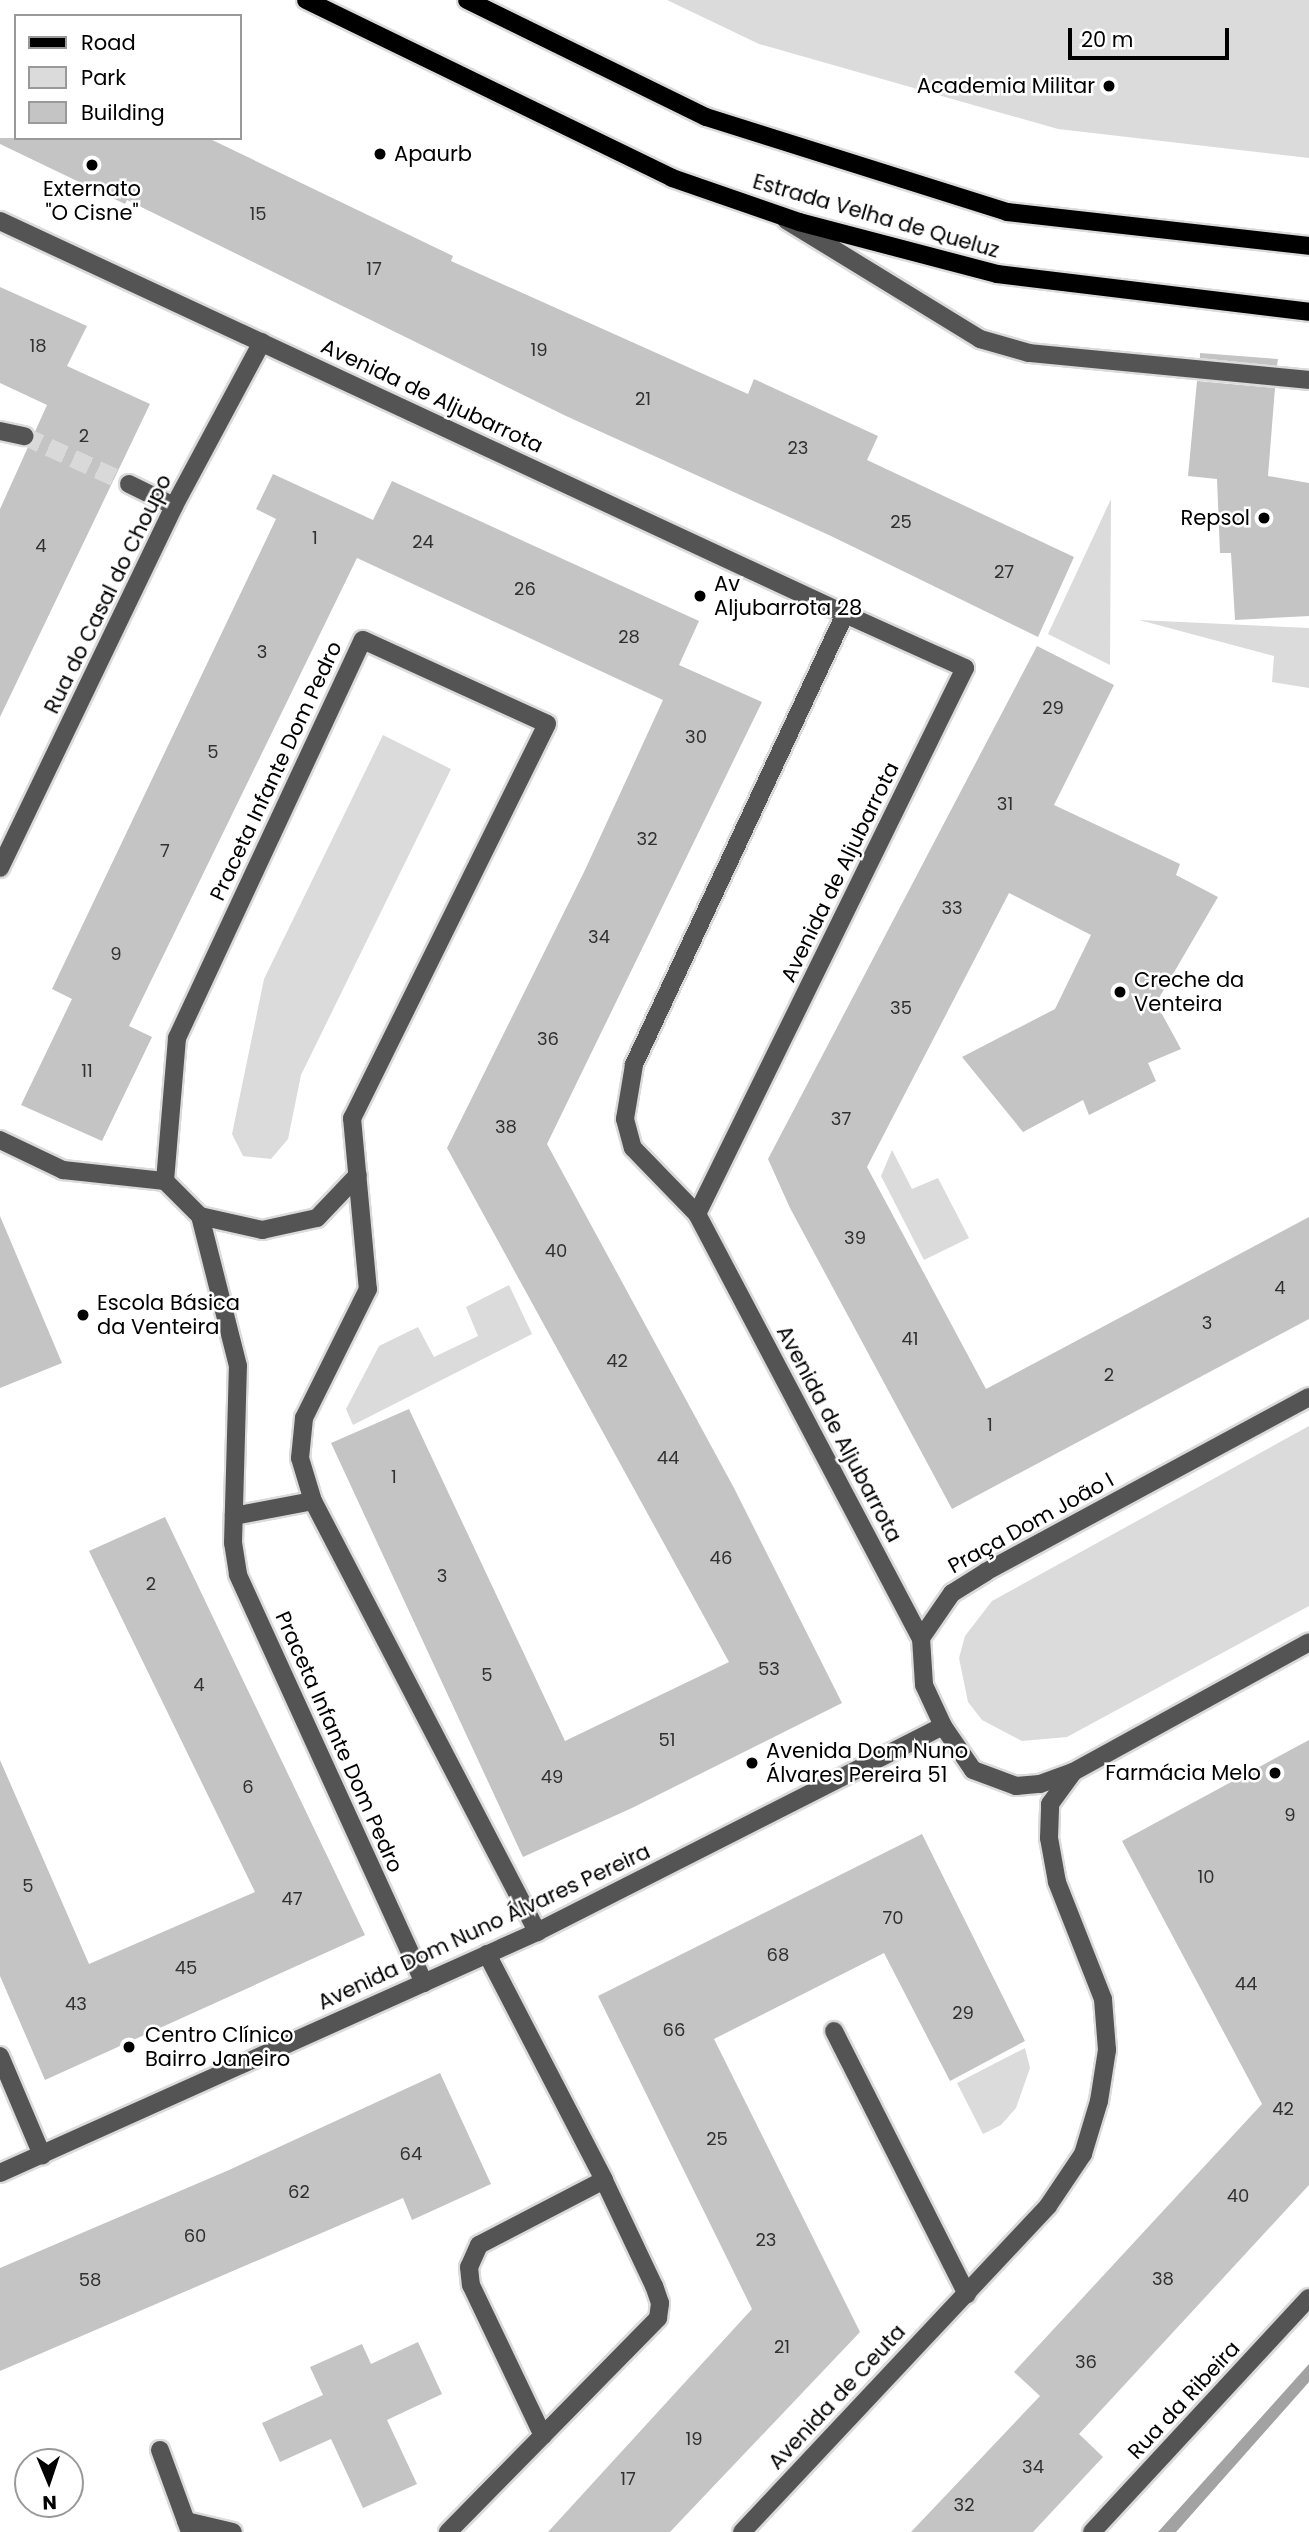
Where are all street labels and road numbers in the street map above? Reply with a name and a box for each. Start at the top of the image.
street label: Estrada Velha de Queluz [750,169,1002,263]
street label: Avenida de Aljubarrota [317,334,547,458]
street label: Rua do Casal do Choupo [39,470,177,718]
street label: Praceta Infante Dom Pedro [205,637,347,905]
street label: Avenida de Aljubarrota [776,758,904,986]
street label: Avenida de Aljubarrota [771,1321,907,1547]
street label: Praça Dom João I [944,1467,1118,1579]
street label: Praceta Infante Dom Pedro [270,1608,408,1876]
street label: Avenida Dom Nuno Álvares Pereira [314,1839,654,2015]
street label: Avenida de Ceuta [763,2319,911,2475]
street label: Rua da Ribeira [1123,2336,1245,2464]

